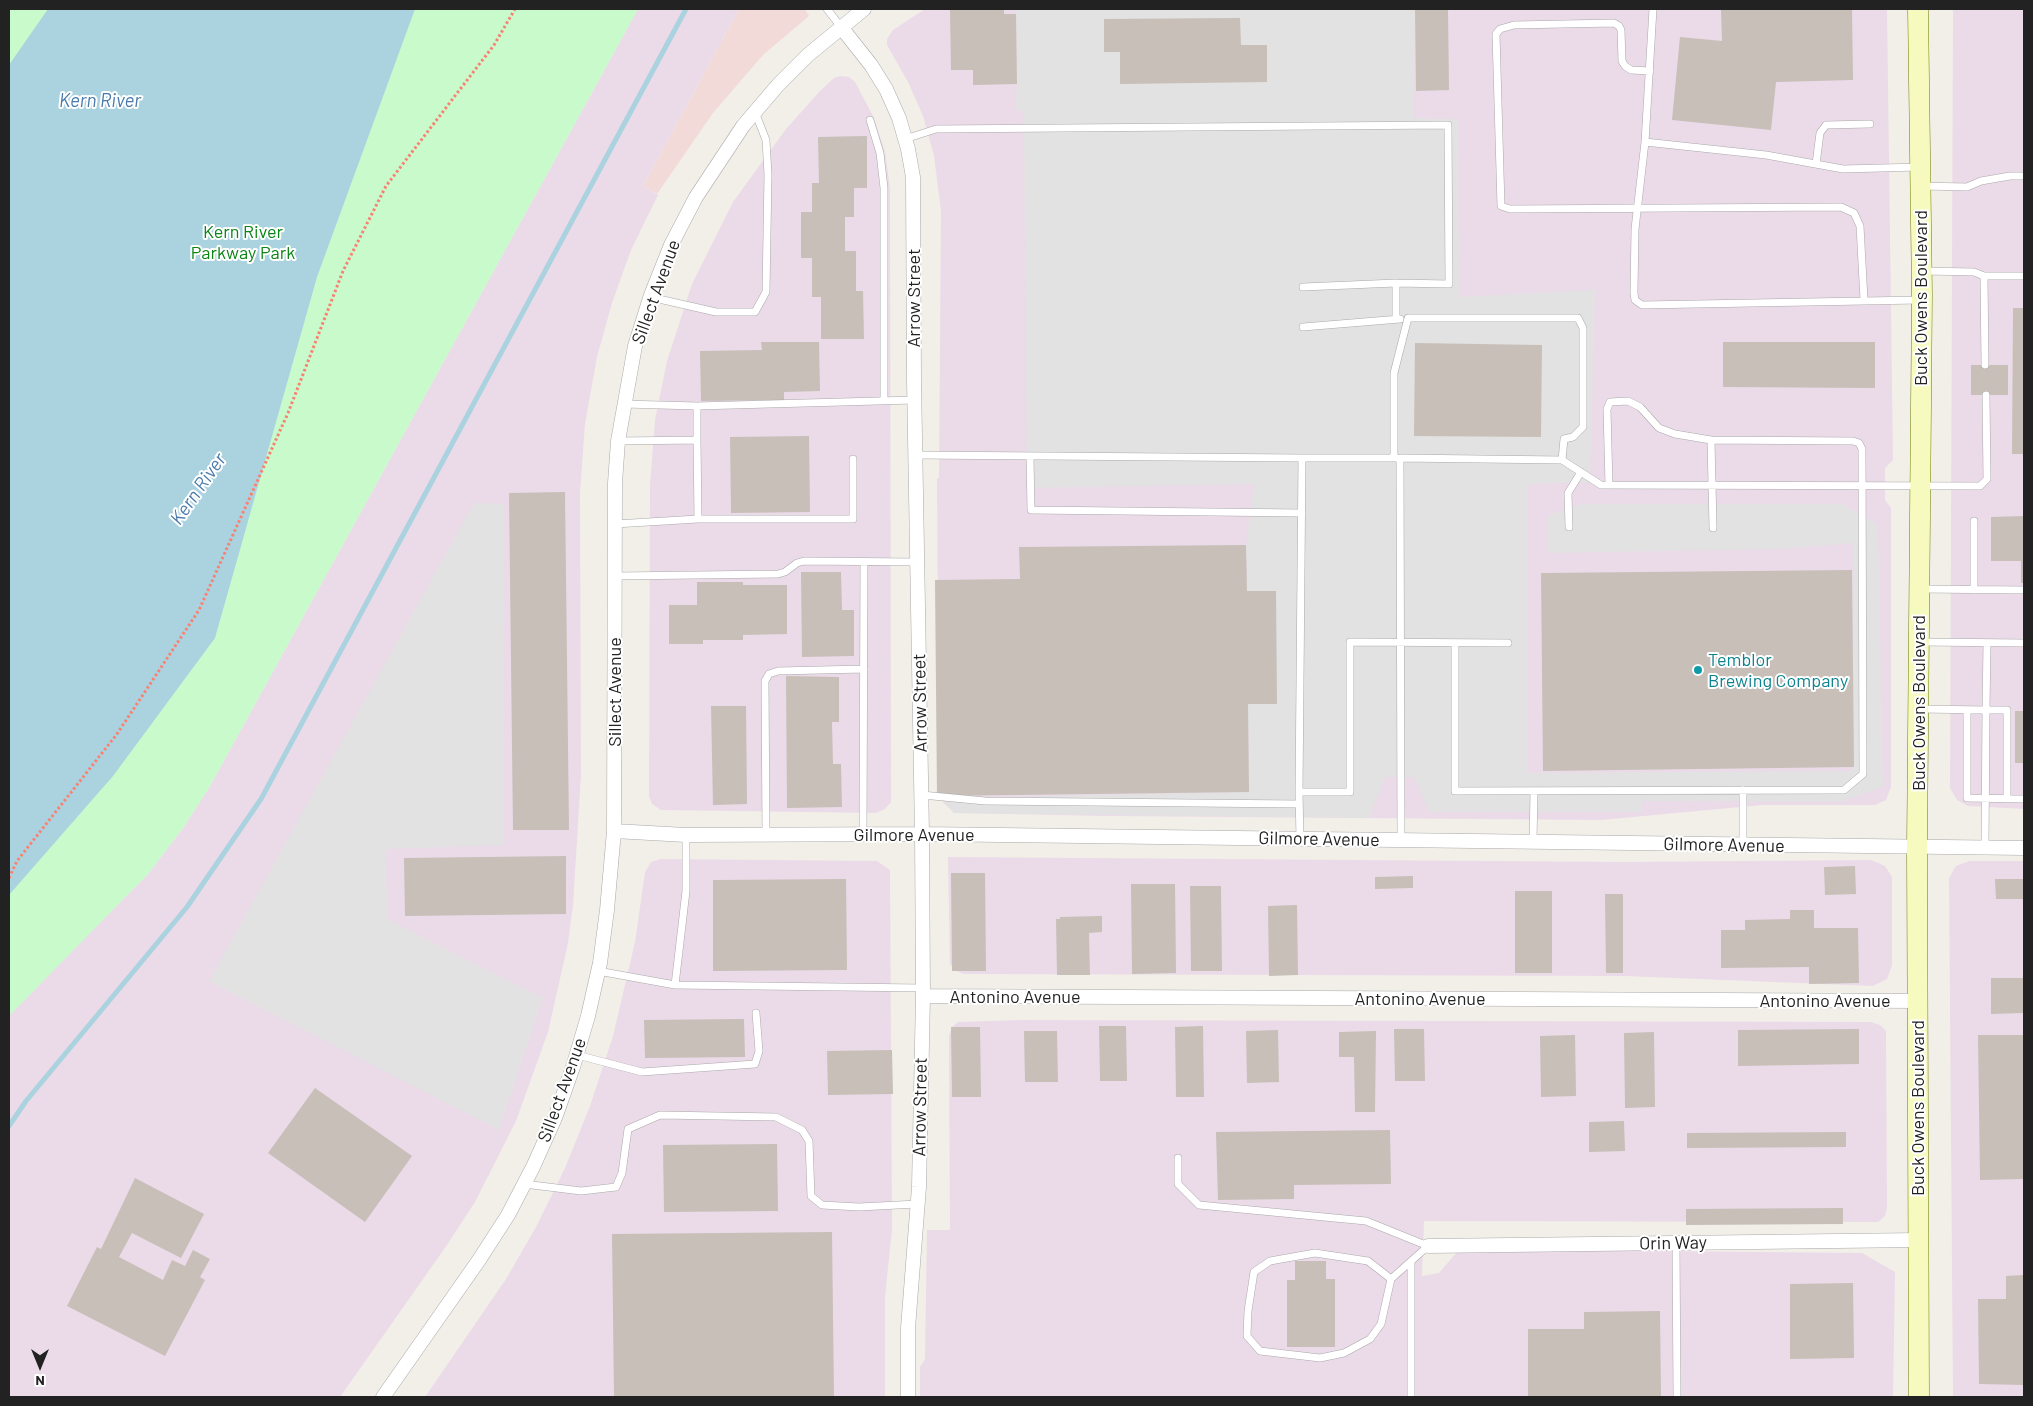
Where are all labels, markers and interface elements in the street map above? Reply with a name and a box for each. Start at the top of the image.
water label: Kern River [59,90,141,112]
street label: Buck Owens Boulevard [1910,210,1932,386]
park label: Kern River Parkway Park [191,221,295,264]
street label: Sillect Avenue [627,237,685,347]
street label: Arrow Street [903,248,925,348]
water label: Kern River [165,449,231,529]
street label: Buck Owens Boulevard [1908,615,1930,791]
street label: Sillect Avenue [604,637,626,747]
place label: Temblor Brewing Company [1708,649,1848,692]
street label: Arrow Street [908,653,932,753]
marker: Temblor Brewing Company [1692,664,1704,676]
street label: Gilmore Avenue [853,824,975,846]
street label: Gilmore Avenue [1258,827,1380,851]
street label: Gilmore Avenue [1663,833,1785,857]
street label: Antonino Avenue [949,986,1081,1008]
street label: Antonino Avenue [1354,988,1486,1010]
street label: Antonino Avenue [1759,990,1891,1012]
street label: Buck Owens Boulevard [1907,1020,1929,1196]
street label: Sillect Avenue [533,1035,591,1145]
street label: Arrow Street [908,1057,932,1157]
street label: Orin Way [1639,1232,1707,1254]
north arrow [15,1341,65,1391]
text: N [35,1373,45,1390]

